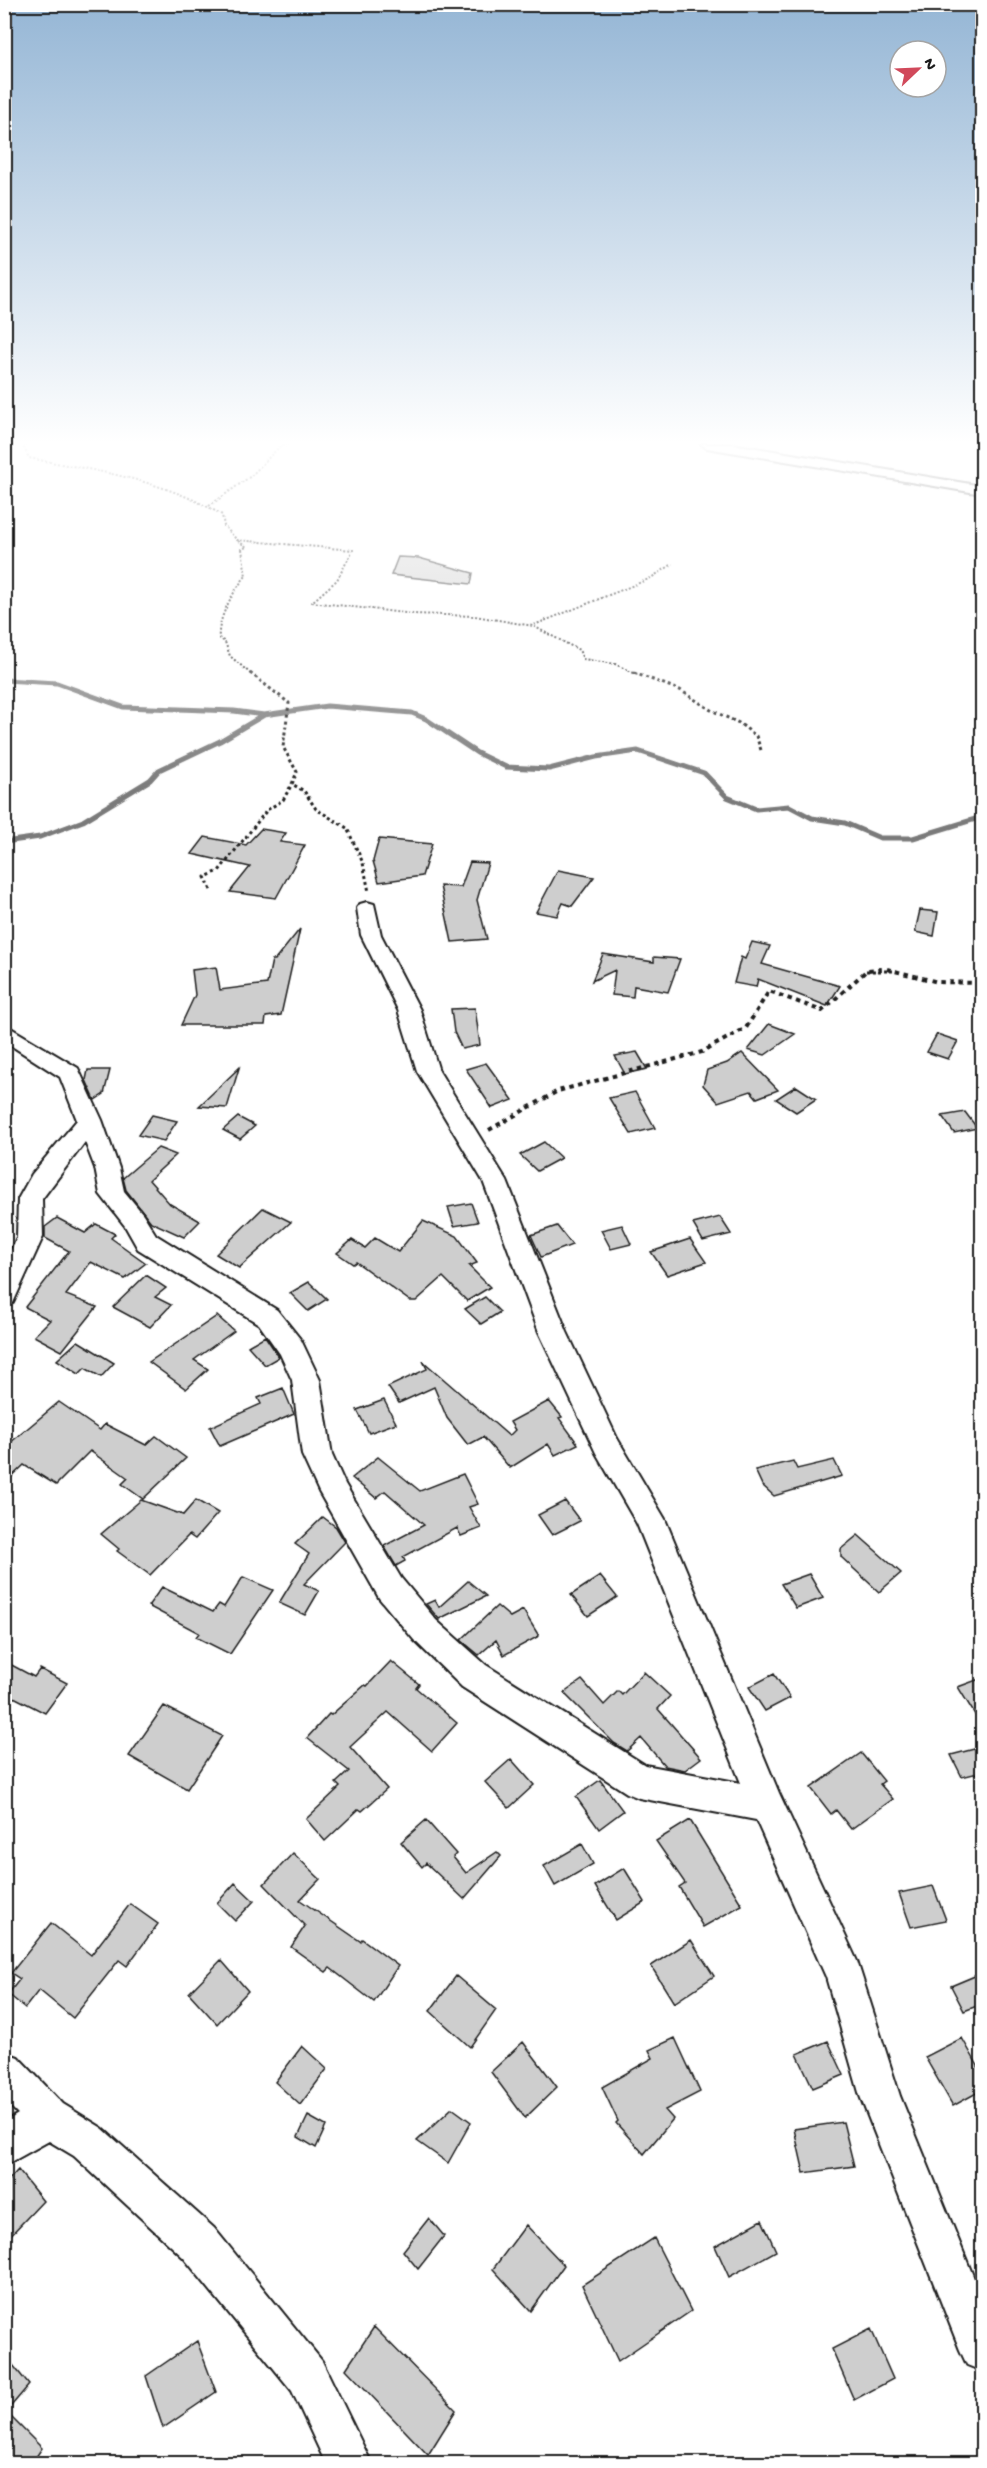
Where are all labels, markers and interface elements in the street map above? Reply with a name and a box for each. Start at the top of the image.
north arrow [888,39,948,99]
text: N [918,56,940,74]

